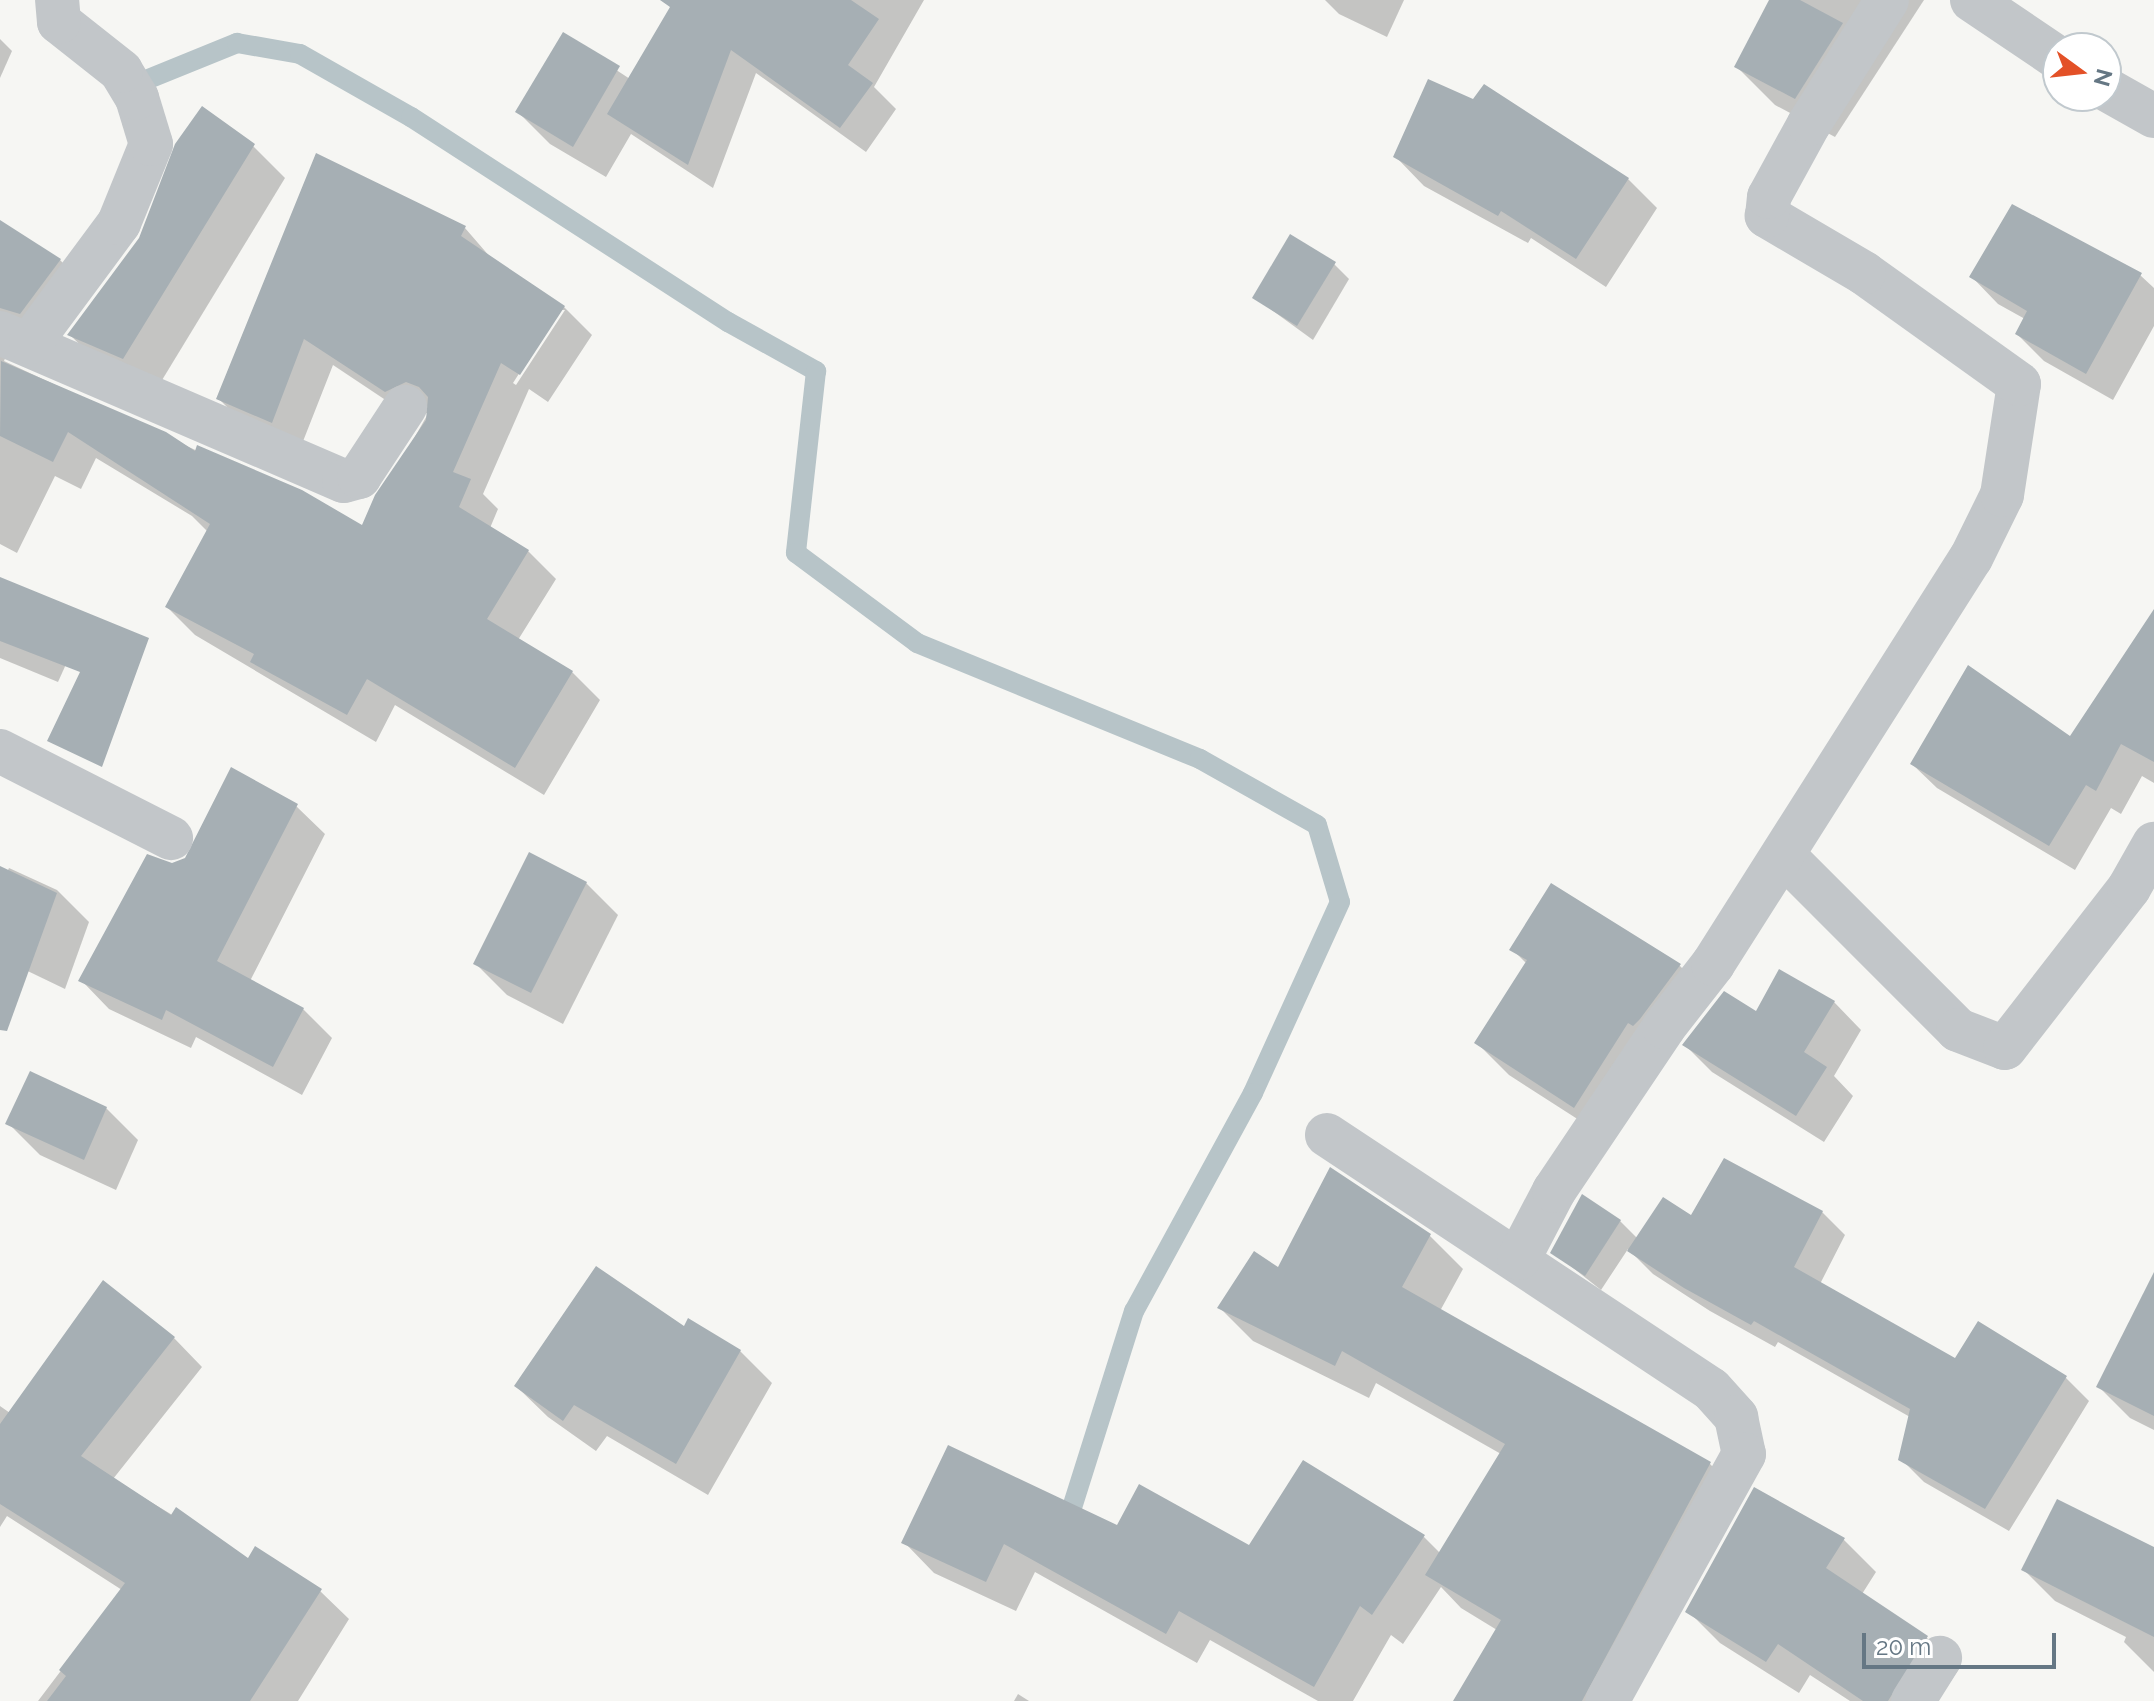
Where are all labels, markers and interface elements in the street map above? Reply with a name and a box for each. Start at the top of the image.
north arrow [2042,32,2122,112]
text: N [2089,66,2118,89]
scale bar [1866,1617,2060,1667]
text: 20 m [1876,1632,1931,1661]

